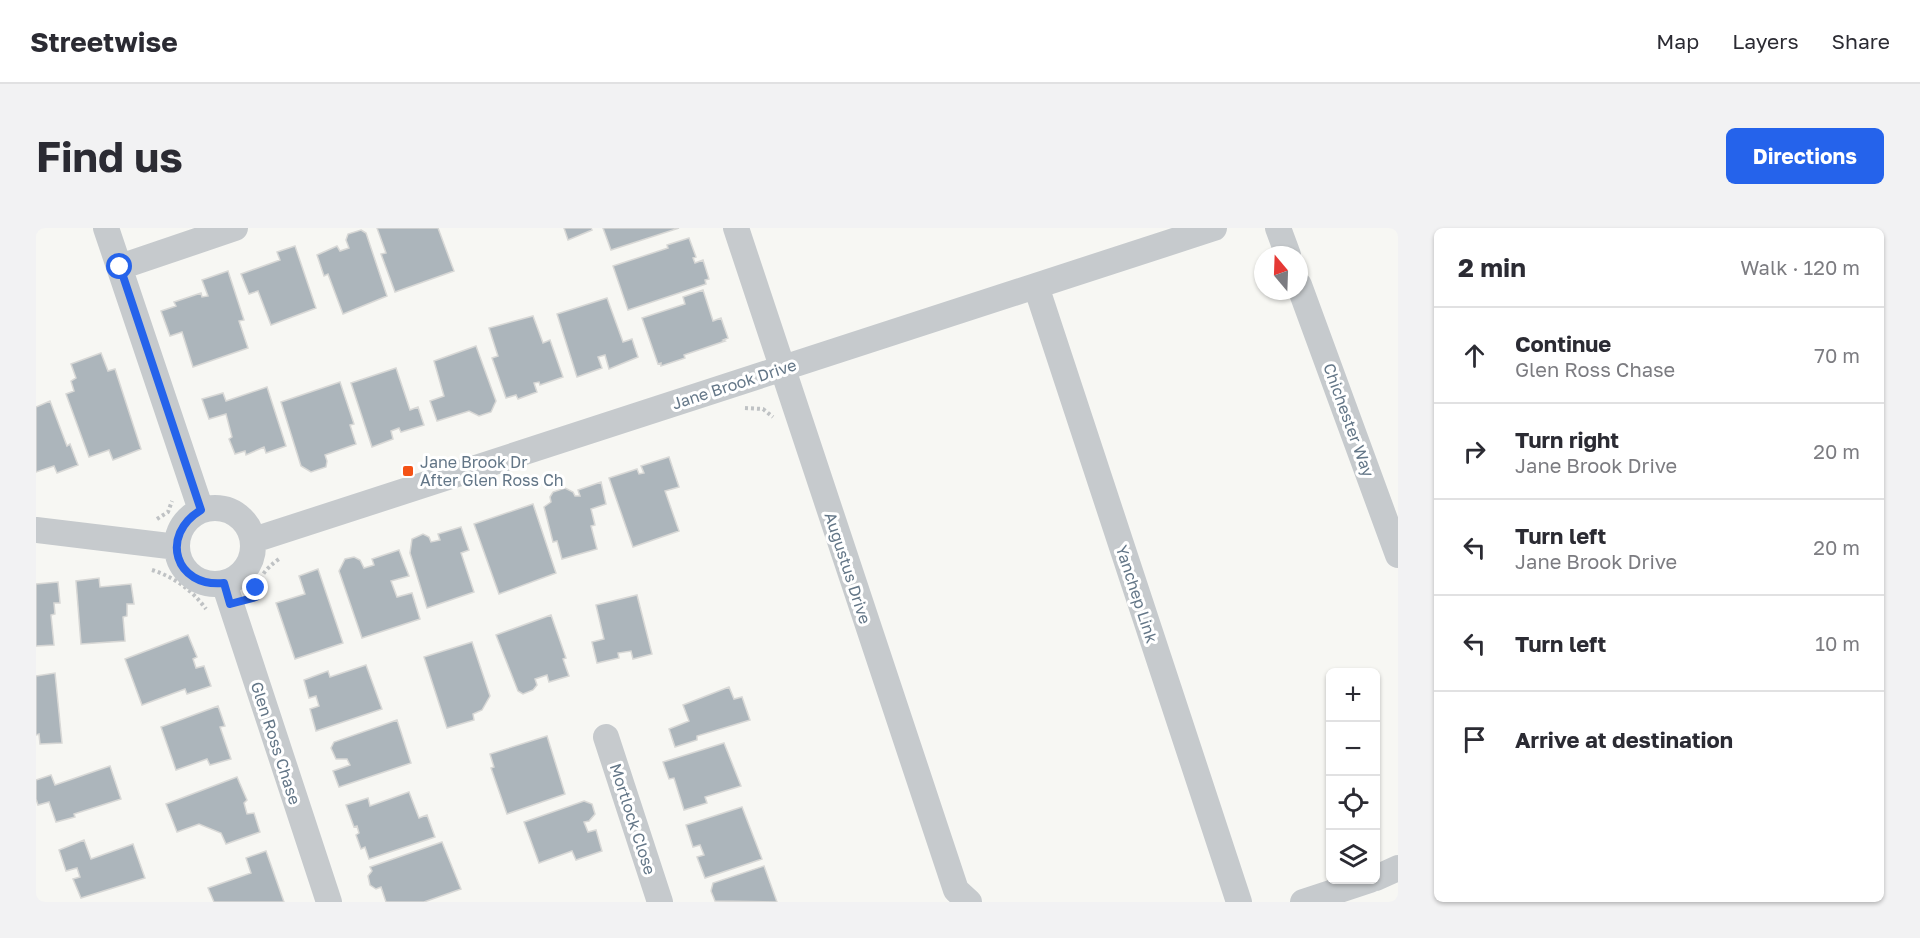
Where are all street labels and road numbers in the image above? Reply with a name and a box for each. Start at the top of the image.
street label: Jane Brook Drive [669,354,799,414]
street label: Chichester Way [1319,360,1379,480]
street label: Augustus Drive [821,510,875,626]
street label: Yanchep Link [1112,542,1162,646]
street label: Glen Ross Chase [247,679,305,807]
street label: Mortlock Close [606,761,660,877]

